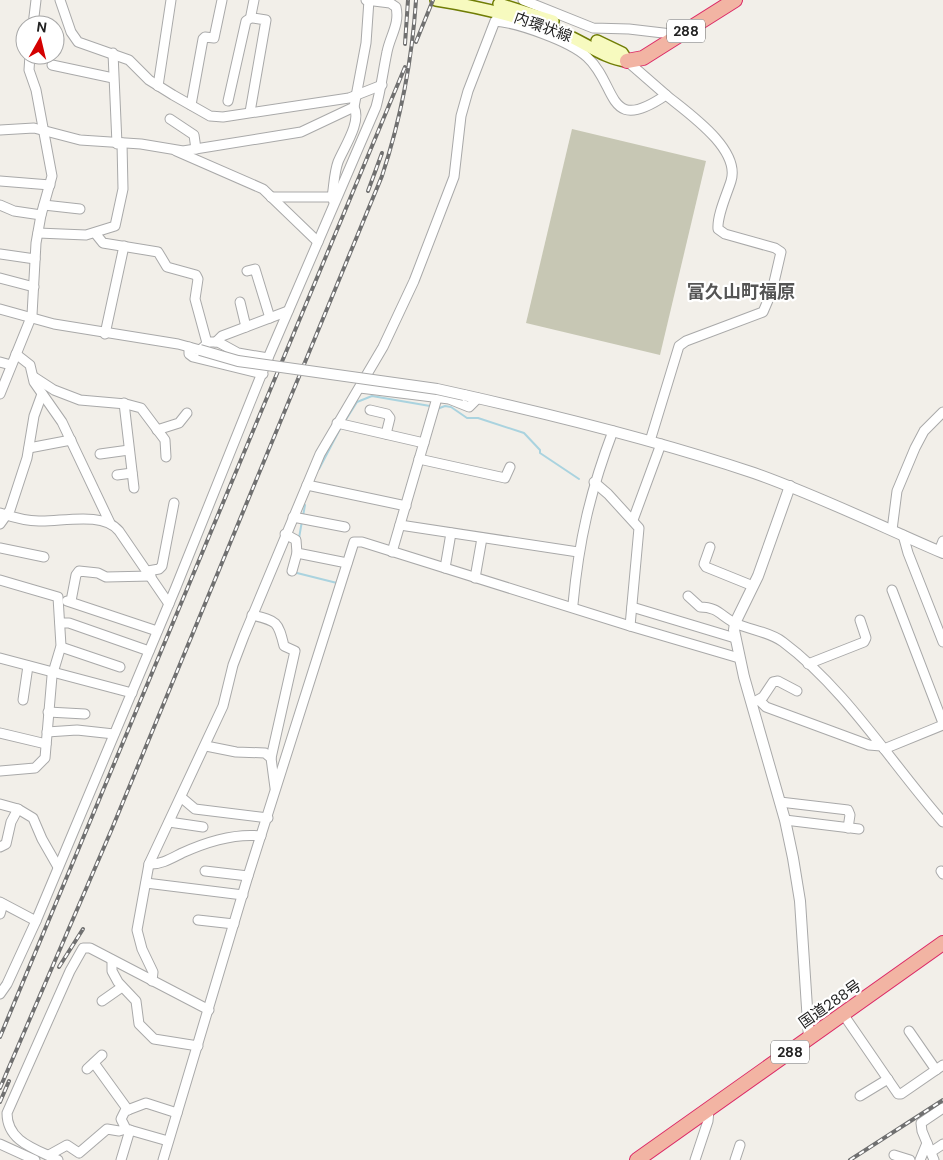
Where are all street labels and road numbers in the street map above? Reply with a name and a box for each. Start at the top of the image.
street label: 内環状線 [511,7,575,47]
road number: 288 [667,20,705,42]
street label: 国道288号 [795,975,865,1033]
road number: 288 [771,1040,809,1064]

